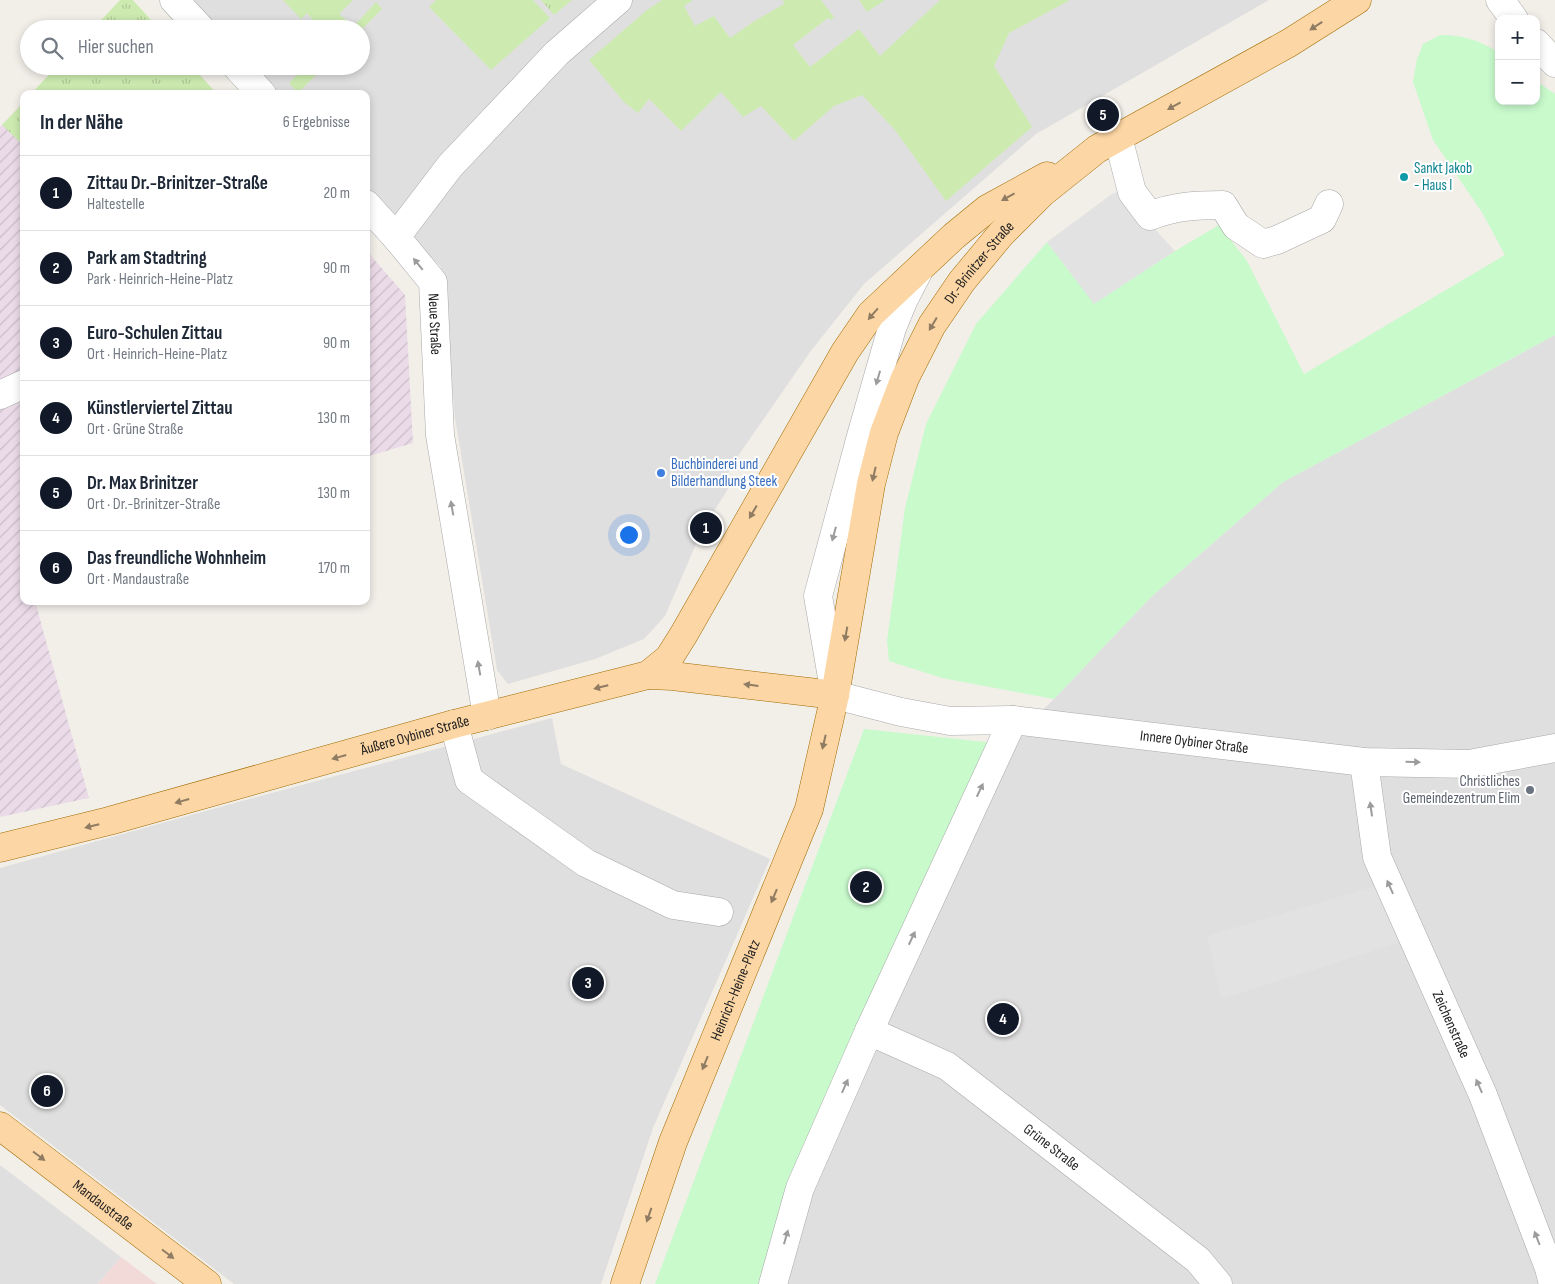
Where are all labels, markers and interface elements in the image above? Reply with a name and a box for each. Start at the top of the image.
map controls [1495,15,1540,105]
button: + [1495,15,1540,60]
search box [20,20,370,75]
one-way arrow [1309,22,1322,31]
icon: search [38,34,66,62]
text: Hier suchen [78,36,154,59]
button: − [1495,60,1540,105]
pin: 5 [1087,96,1119,134]
one-way arrow [1168,102,1181,111]
text: In der Nähe [40,110,123,135]
text: 6 Ergebnisse [283,113,350,132]
place label: Sankt Jakob - Haus I [1414,159,1472,195]
marker: Sankt Jakob - Haus I [1398,171,1410,183]
text: Zittau Dr.-Brinitzer-Straße [87,172,268,195]
text: 1 [53,184,59,203]
text: 20 m [323,184,350,203]
one-way arrow [1001,193,1015,201]
text: Haltestelle [87,195,145,214]
street label: Dr.-Brinitzer-Straße [940,217,1018,307]
text: Park am Stadtring [87,247,207,270]
one-way arrow [413,258,424,271]
text: 2 [52,259,60,278]
text: 90 m [323,259,350,278]
text: Park · Heinrich-Heine-Platz [87,270,233,289]
street label: Neue Straße [424,293,446,355]
one-way arrow [867,307,879,319]
one-way arrow [929,317,938,330]
text: Euro-Schulen Zittau [87,322,222,345]
text: 3 [52,334,60,353]
text: 90 m [323,334,350,353]
text: Ort · Heinrich-Heine-Platz [87,345,227,364]
one-way arrow [873,370,881,385]
text: Künstlerviertel Zittau [87,397,233,420]
text: 4 [52,409,60,428]
text: 130 m [318,409,350,428]
text: Ort · Grüne Straße [87,420,183,439]
place label: Buchbinderei und Bilderhandlung Steek [671,455,778,491]
marker: Buchbinderei und Bilderhandlung Steek [655,467,667,479]
one-way arrow [870,467,878,482]
text: Dr. Max Brinitzer [87,472,198,495]
text: 5 [52,484,60,503]
text: 130 m [318,484,350,503]
text: Ort · Dr.-Brinitzer-Straße [87,495,220,514]
one-way arrow [448,499,456,515]
one-way arrow [748,506,757,519]
pin: 1 [690,509,722,547]
your location [616,522,642,548]
one-way arrow [829,527,837,542]
text: Das freundliche Wohnheim [87,547,266,570]
text: 6 [52,559,60,578]
text: 170 m [318,559,350,578]
text: Ort · Mandaustraße [87,570,189,589]
one-way arrow [841,627,849,643]
one-way arrow [475,660,483,676]
one-way arrow [743,681,759,689]
one-way arrow [593,683,608,691]
street label: Äußere Oybiner Straße [357,711,471,760]
street label: Innere Oybiner Straße [1139,726,1249,758]
one-way arrow [820,735,828,750]
one-way arrow [331,753,346,761]
one-way arrow [1405,759,1421,767]
place label: Christliches Gemeindezentrum Elim [1403,772,1520,808]
one-way arrow [976,783,985,798]
marker: Christliches Gemeindezentrum Elim [1524,784,1536,796]
one-way arrow [175,797,190,805]
one-way arrow [1366,801,1374,817]
one-way arrow [85,822,100,830]
pin: 2 [850,868,882,906]
one-way arrow [1386,880,1394,894]
one-way arrow [770,889,778,904]
one-way arrow [909,931,917,945]
street label: Heinrich-Heine-Platz [706,936,764,1043]
pin: 3 [572,964,604,1002]
street label: Zeichenstraße [1428,988,1475,1061]
pin: 4 [987,1000,1019,1038]
one-way arrow [701,1055,709,1070]
pin: 6 [31,1072,63,1110]
one-way arrow [842,1079,850,1093]
one-way arrow [1474,1079,1482,1093]
street label: Grüne Straße [1020,1119,1084,1175]
one-way arrow [32,1150,45,1161]
street label: Mandaustraße [69,1176,138,1234]
one-way arrow [644,1207,652,1222]
one-way arrow [783,1229,791,1244]
one-way arrow [1533,1231,1541,1245]
one-way arrow [161,1249,175,1259]

